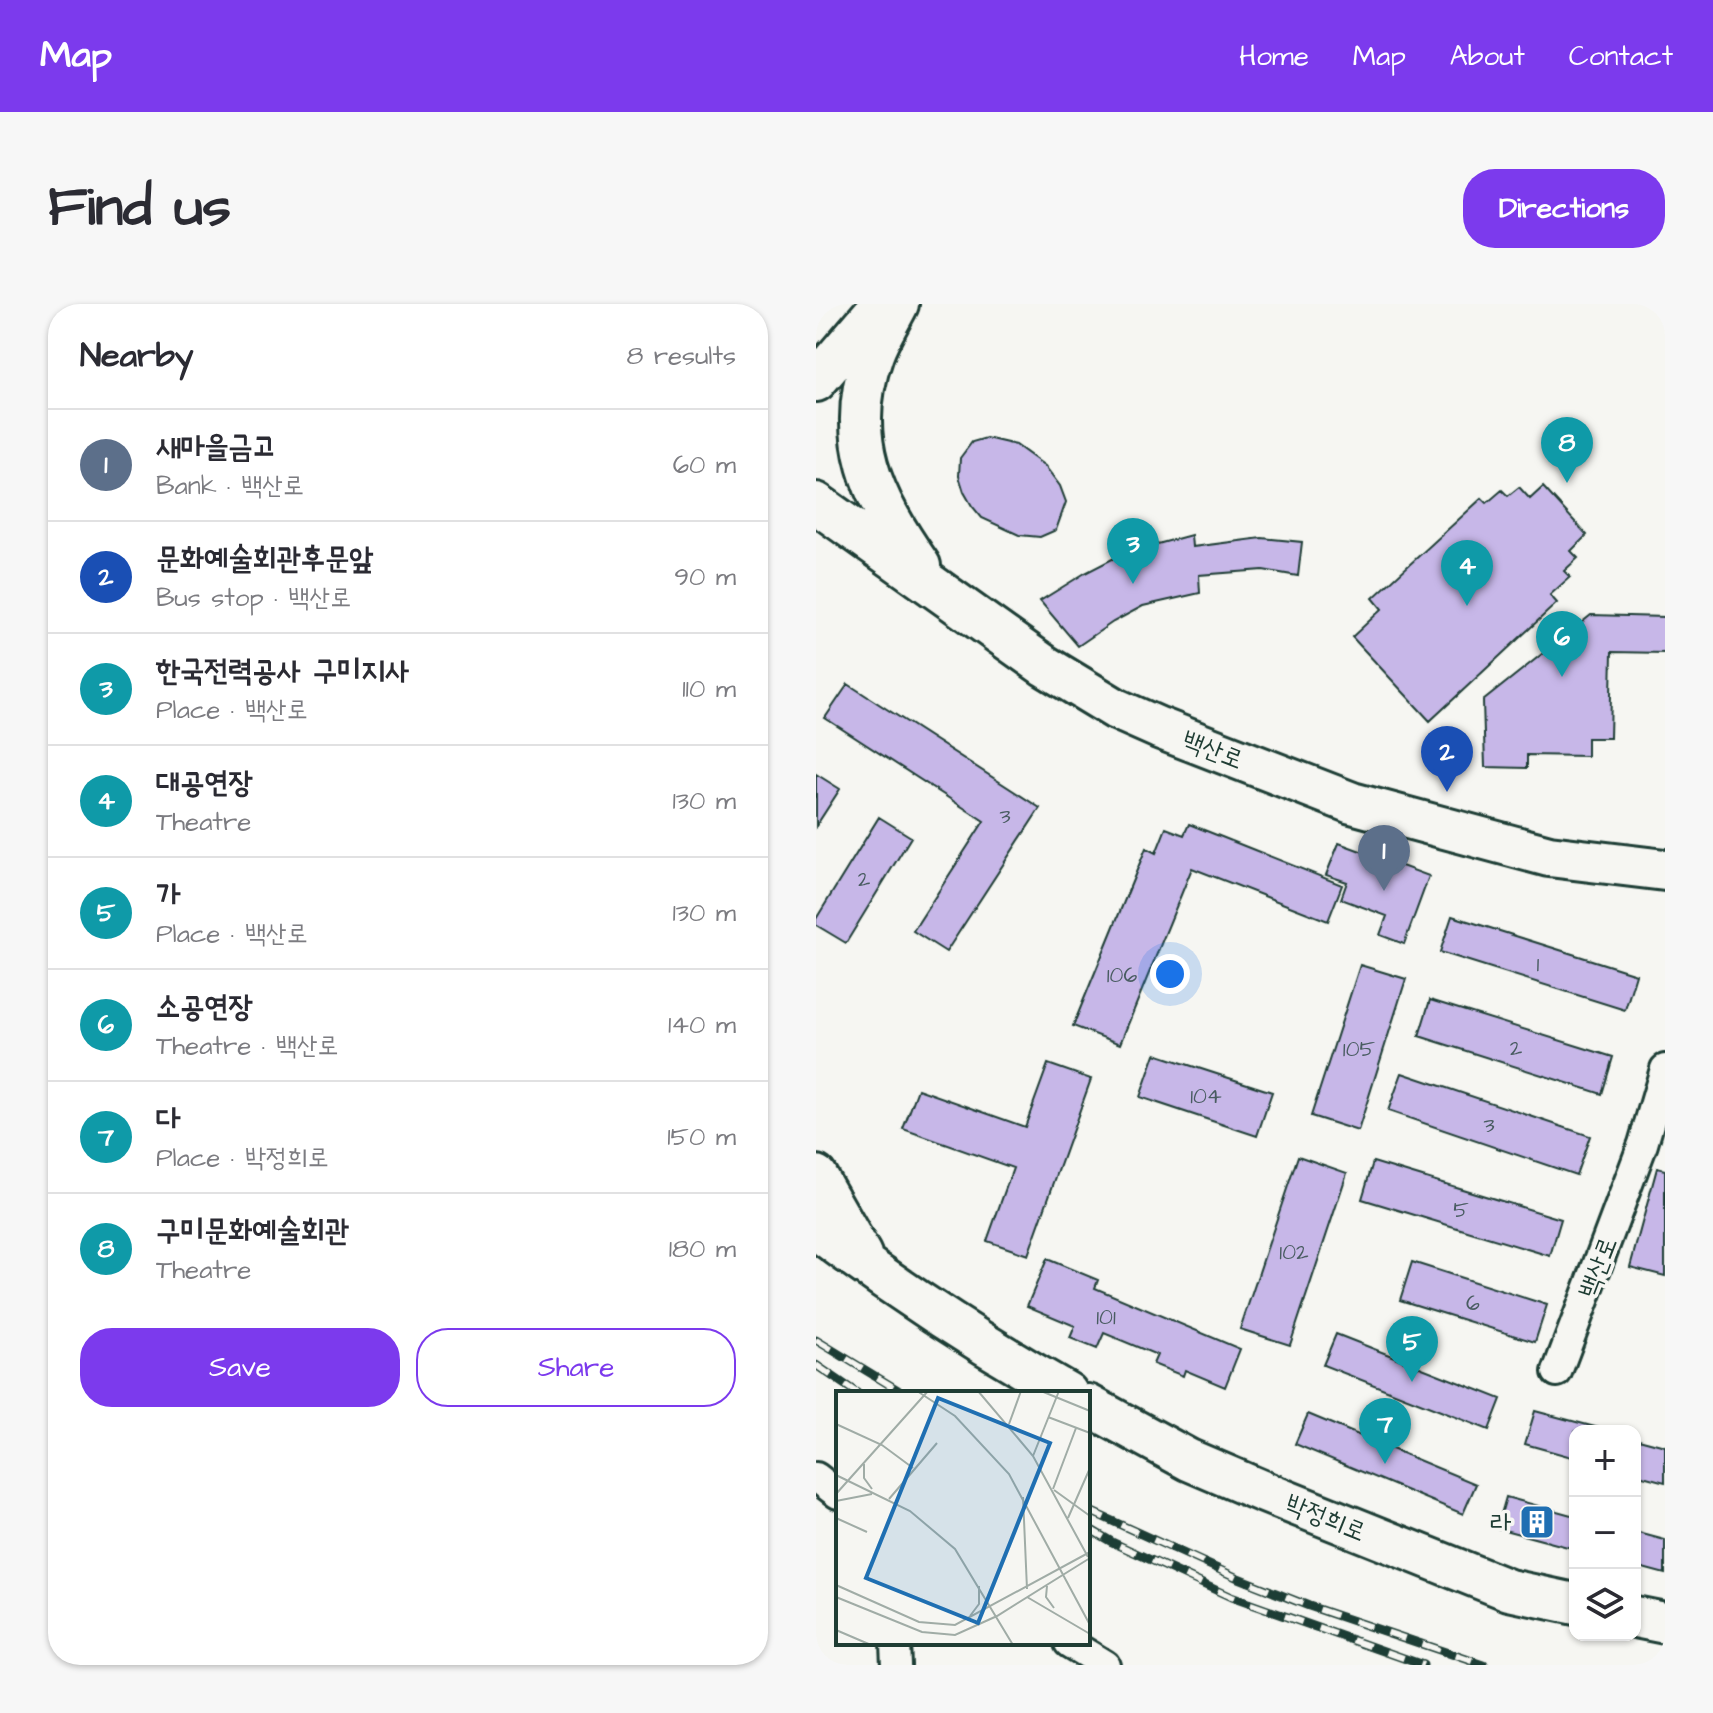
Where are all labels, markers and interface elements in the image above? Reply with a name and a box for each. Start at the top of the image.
text: Map [40,30,112,82]
text: Home [1239,37,1309,76]
text: Map [1353,37,1406,76]
text: About [1450,37,1525,76]
text: Contact [1569,37,1673,76]
text: Find us [48,169,231,247]
button: Directions [1463,169,1665,248]
text: Nearby [80,332,194,380]
text: 8 results [626,338,736,374]
pin: 8 [1541,417,1593,483]
text: 새마을금고 [156,426,277,468]
text: 1 [104,447,108,483]
text: 60 m [673,447,736,483]
text: Bank · 백산로 [156,468,304,504]
pin: 3 [1107,518,1159,584]
text: 문화예술회관후문앞 [156,538,373,580]
pin: 4 [1441,540,1493,606]
text: 2 [99,559,113,595]
text: 90 m [674,559,736,595]
text: Bus stop · 백산로 [156,580,351,616]
pin: 6 [1536,611,1588,677]
text: 한국전력공사 구미지사 [156,650,409,692]
text: 3 [99,671,113,707]
text: 110 m [682,671,736,707]
text: Place · 백산로 [156,692,308,728]
street label: 백산로 [1177,722,1248,778]
pin: 2 [1421,726,1473,792]
text: 대공연장 [156,762,253,804]
text: 4 [97,783,115,819]
text: 130 m [672,783,736,819]
house number: 3 [999,801,1011,832]
text: Theatre [156,804,251,840]
pin: 1 [1358,825,1410,891]
house number: 2 [858,864,871,895]
text: 가 [156,874,180,916]
text: 5 [97,895,115,931]
text: 130 m [672,895,736,931]
text: Place · 백산로 [156,916,308,952]
house number: 1 [1537,949,1540,980]
your location [1150,954,1190,994]
house number: 106 [1107,960,1137,991]
text: 소공연장 [156,986,253,1028]
text: 6 [98,1007,114,1043]
text: 140 m [668,1007,736,1043]
text: Theatre · 백산로 [156,1028,339,1064]
house number: 2 [1510,1033,1523,1064]
house number: 105 [1343,1034,1376,1065]
house number: 104 [1190,1081,1222,1112]
text: 다 [156,1098,180,1140]
house number: 3 [1483,1110,1495,1141]
text: 7 [98,1119,114,1155]
text: 150 m [667,1119,736,1155]
text: Place · 박정희로 [156,1140,329,1176]
house number: 5 [1453,1195,1469,1226]
text: 구미문화예술회관 [156,1210,349,1252]
text: 8 [98,1231,114,1267]
text: 180 m [669,1231,736,1267]
street label: 백산로 [1570,1232,1626,1303]
house number: 102 [1279,1237,1309,1268]
text: Theatre [156,1252,251,1288]
house number: 6 [1466,1288,1480,1319]
house number: 101 [1096,1302,1116,1333]
pin: 5 [1386,1316,1438,1382]
button: Save [80,1328,400,1407]
button: Share [416,1328,736,1407]
inset map [836,1391,1090,1645]
pin: 7 [1359,1398,1411,1464]
map controls [1569,1425,1641,1641]
button: + [1569,1425,1641,1497]
street label: 박정희로 [1280,1486,1371,1550]
button: − [1569,1497,1641,1569]
building icon: 라 [1518,1503,1556,1541]
place label: 라 [1490,1505,1511,1541]
button: layers [1569,1569,1641,1641]

